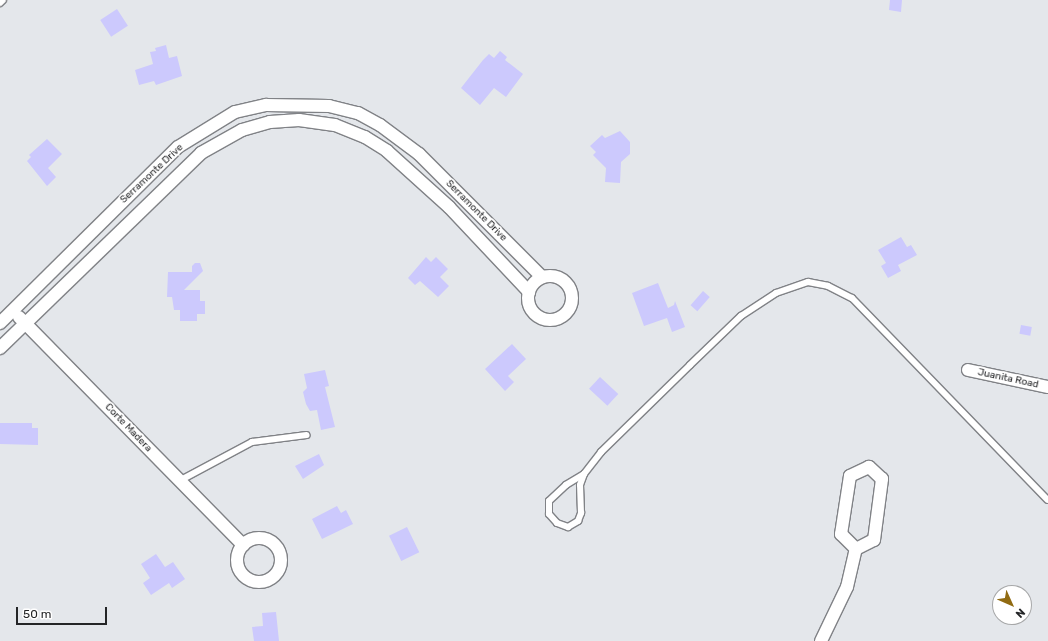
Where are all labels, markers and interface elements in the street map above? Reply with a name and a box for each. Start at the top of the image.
street label: Serramonte Drive [118,142,186,206]
street label: Serramonte Drive [443,178,509,244]
street label: Juanita Road [976,367,1040,391]
street label: Corte Madera [102,401,154,455]
north arrow [992,585,1032,625]
scale bar [18,599,109,625]
text: N [1013,606,1028,621]
text: 50 m [23,607,51,621]

